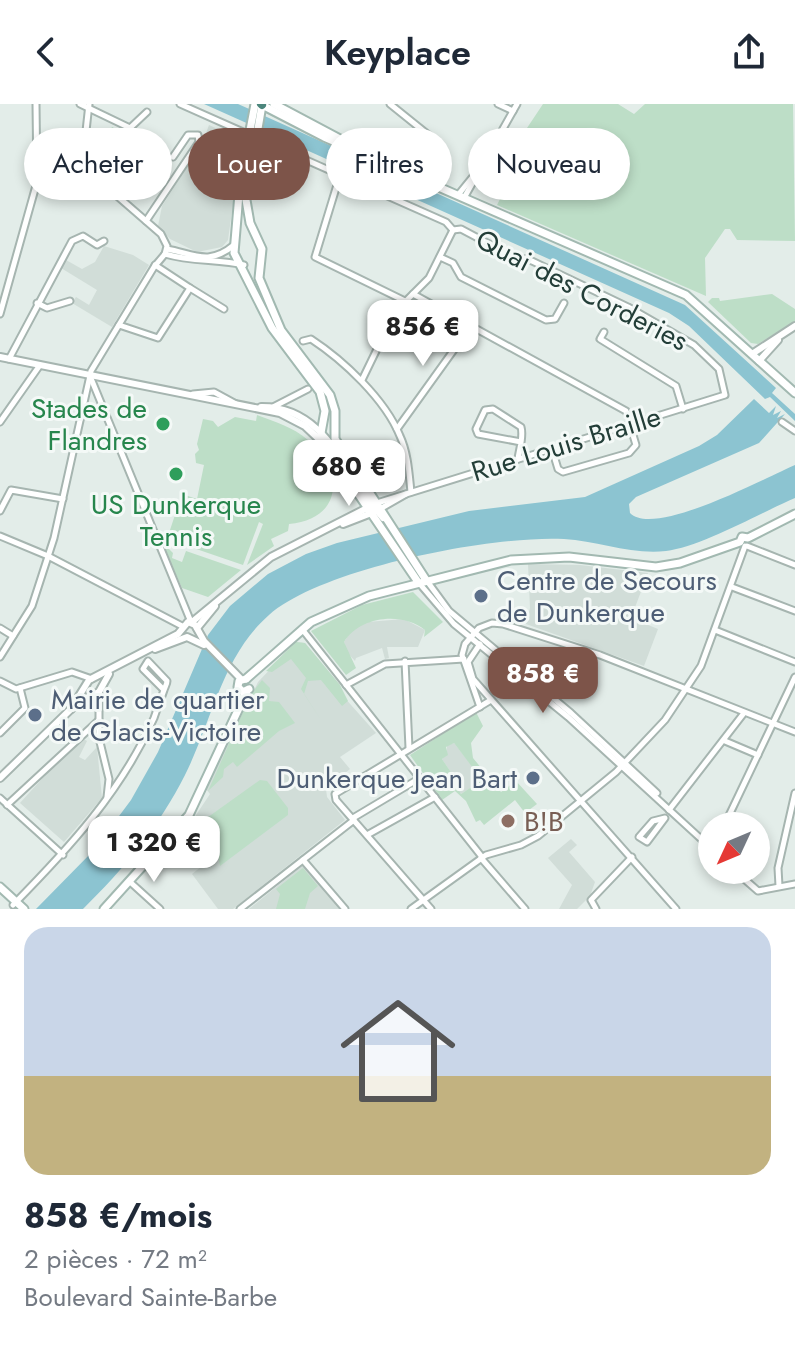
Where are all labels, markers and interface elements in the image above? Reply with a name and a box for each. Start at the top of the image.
text: Keyplace [324,26,471,78]
icon: back [24,30,68,74]
icon: share [727,30,771,74]
chip: Acheter [24,128,172,200]
chip: Louer [188,128,310,200]
chip: Filtres [326,128,452,200]
chip: Nouveau [468,128,630,200]
street label: Quai des Corderies [469,219,695,361]
pin: 856 € [367,300,479,368]
text: 856 € [385,307,461,345]
place label: Stades de Flandres [31,388,147,461]
street label: Rue Louis Braille [466,396,666,492]
marker: Stades de Flandres [154,415,172,433]
pin: 680 € [293,440,405,508]
text: 680 € [311,447,387,485]
marker: US Dunkerque Tennis [167,465,185,483]
place label: US Dunkerque Tennis [91,484,261,557]
place label: Centre de Secours de Dunkerque [497,560,717,633]
marker: Centre de Secours de Dunkerque [472,587,490,605]
pin: 858 € [487,647,599,715]
text: 858 € [506,654,580,692]
place label: Mairie de quartier de Glacis-Victoire [51,679,265,752]
marker: Mairie de quartier de Glacis-Victoire [26,706,44,724]
place label: Dunkerque Jean Bart [276,758,517,799]
marker: Dunkerque Jean Bart [524,769,542,787]
place label: B!B [524,801,564,842]
marker: B!B [499,812,517,830]
north arrow [698,812,770,884]
map controls [698,812,770,884]
pin: 1 320 € [80,816,228,884]
text: 1 320 € [106,823,202,861]
icon: home [326,979,470,1123]
text: 858 €/mois [24,1191,212,1240]
text: 2 pièces · 72 m² [24,1240,207,1278]
text: Boulevard Sainte-Barbe [24,1278,277,1316]

